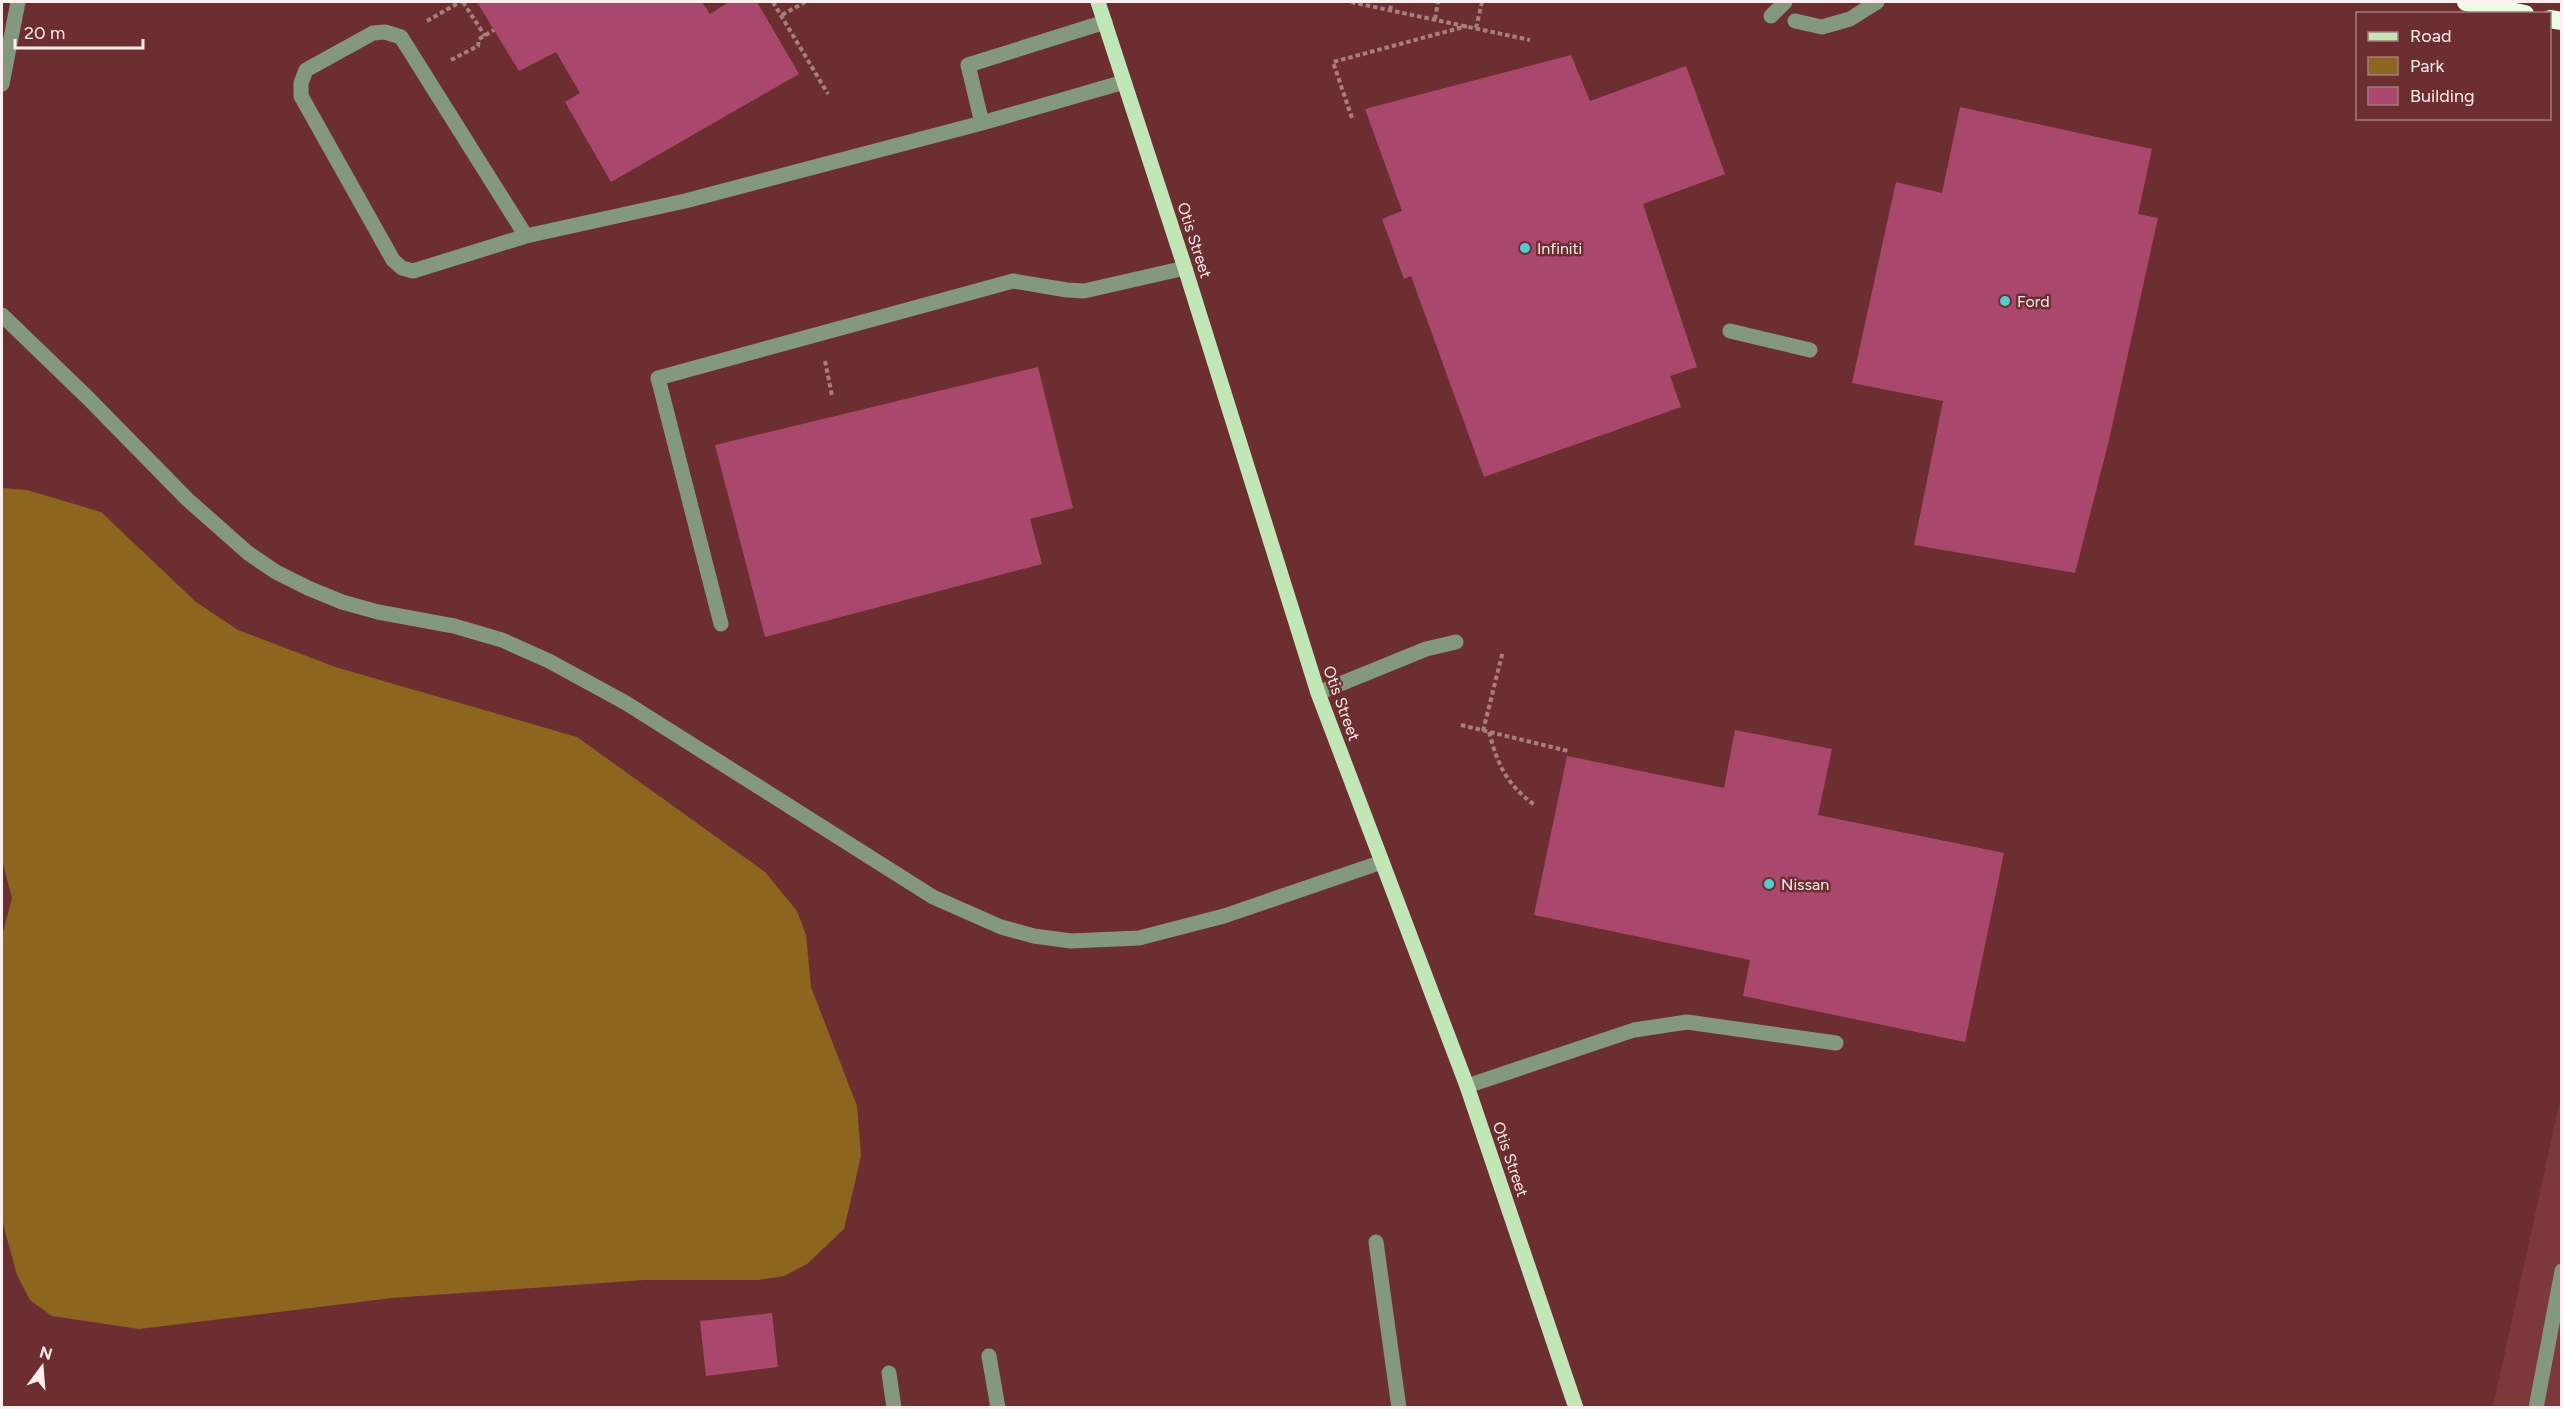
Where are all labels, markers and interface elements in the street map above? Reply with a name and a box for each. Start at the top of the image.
scale bar [15,12,142,50]
legend [2356,12,2551,120]
text: 20 m [24,22,65,44]
text: Road [2410,25,2451,47]
text: Park [2410,55,2445,77]
text: Building [2410,85,2475,107]
street label: Otis Street [1173,200,1216,280]
place label: Infiniti [1537,239,1582,258]
marker: Infiniti [1518,241,1532,255]
place label: Ford [2017,292,2050,311]
marker: Ford [1998,294,2012,308]
street label: Otis Street [1319,663,1364,743]
place label: Nissan [1781,875,1829,894]
marker: Nissan [1762,877,1776,891]
street label: Otis Street [1489,1119,1532,1199]
north arrow [12,1337,72,1397]
text: N [37,1342,55,1364]

